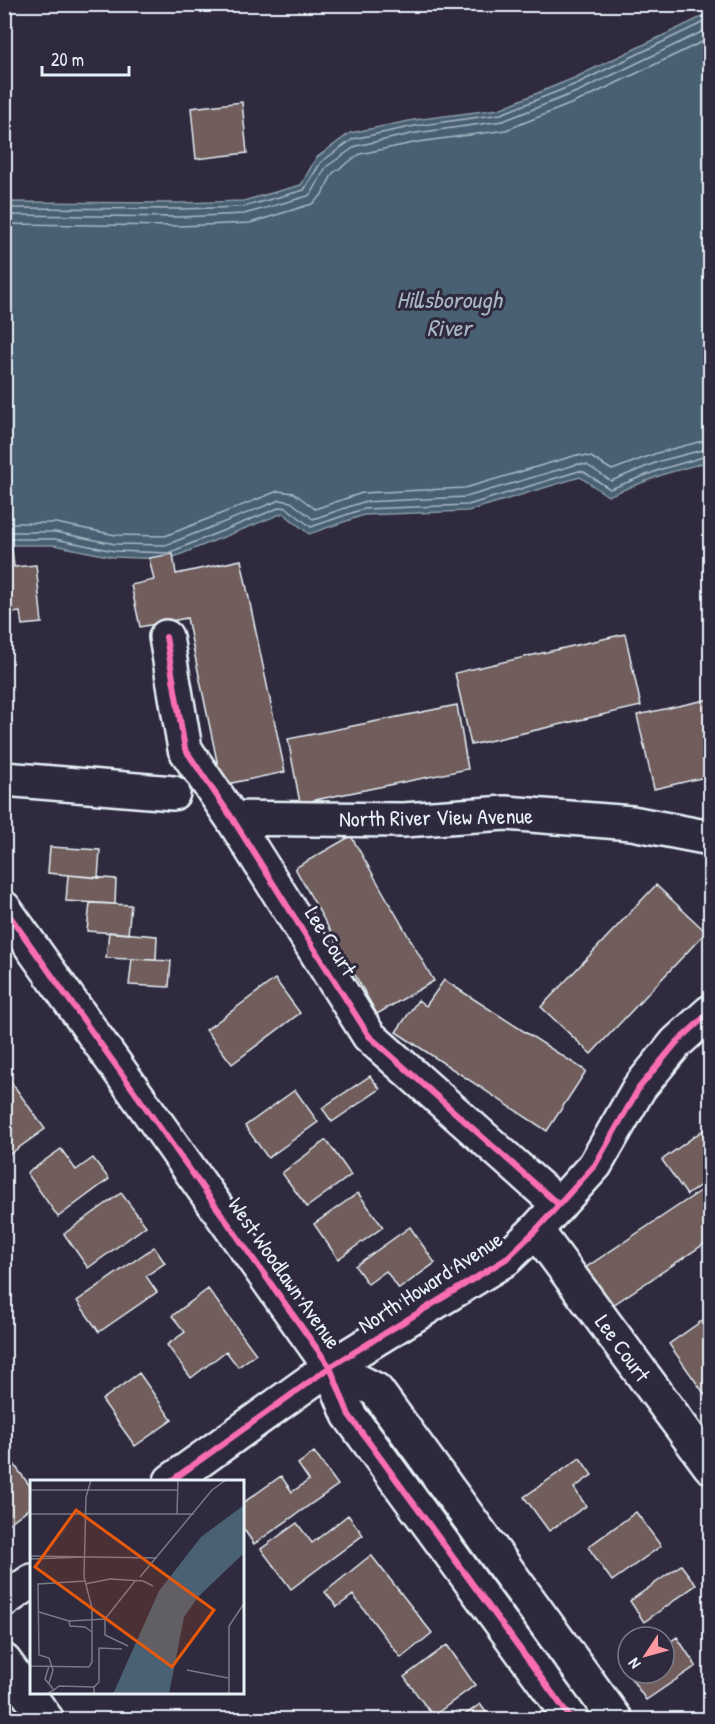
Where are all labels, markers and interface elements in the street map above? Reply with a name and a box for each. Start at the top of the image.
scale bar [42,39,129,77]
text: 20 m [51,47,84,72]
water label: Hillsborough River [396,283,503,343]
street label: North River View Avenue [339,800,533,834]
street label: Lee Court [298,901,364,982]
street label: West Woodlawn Avenue [221,1191,349,1355]
street label: North Howard Avenue [352,1224,508,1340]
street label: Lee Court [588,1308,658,1388]
inset map [30,1480,244,1694]
north arrow [616,1625,676,1685]
text: N [622,1654,645,1674]

